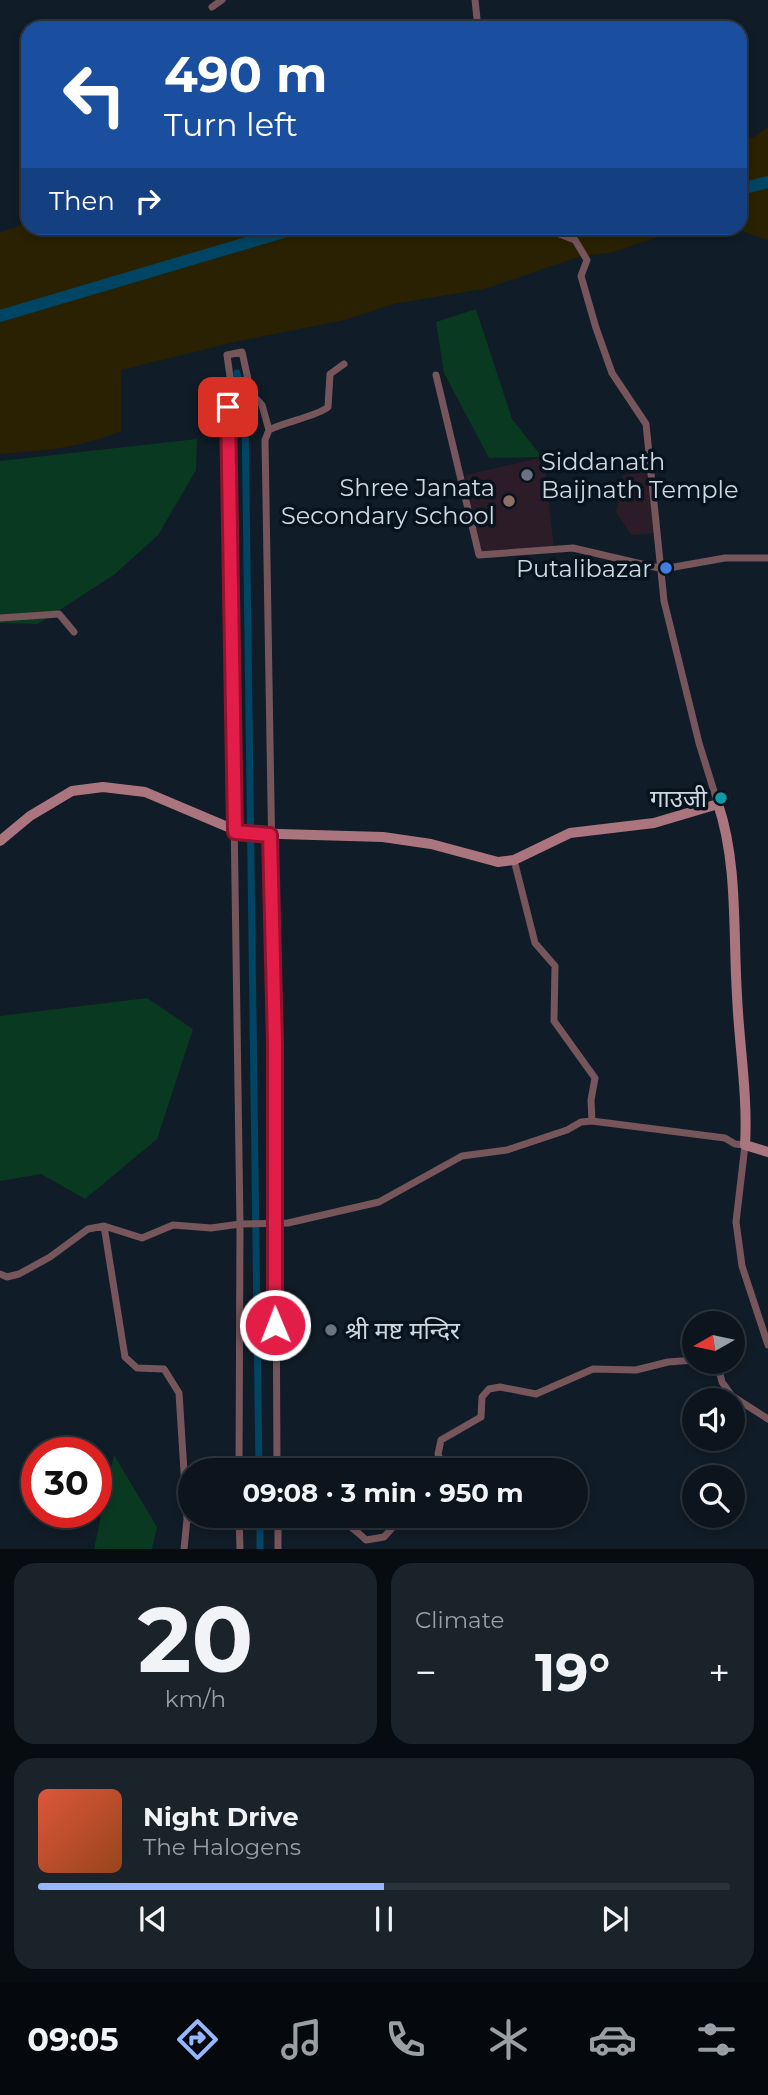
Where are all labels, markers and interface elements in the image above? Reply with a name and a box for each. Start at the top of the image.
text: 490 m [164,45,327,104]
icon: left [49,49,140,140]
text: Turn left [164,105,298,144]
icon: right [129,182,167,220]
text: Then [49,185,115,217]
pin [198,377,258,437]
icon: arrive [209,388,247,426]
place label: Siddanath Baijnath Temple [541,447,739,504]
marker: Siddanath Baijnath Temple [519,467,535,483]
place label: Shree Janata Secondary School [281,473,495,530]
marker: Shree Janata Secondary School [501,493,517,509]
place label: Putalibazar [516,554,652,583]
marker: Putalibazar [658,560,674,576]
place label: गाउजी [650,784,708,813]
marker: गाउजी [713,790,729,806]
position arrow [238,1288,312,1362]
north arrow [682,1311,746,1374]
map controls [682,1311,745,1528]
place label: श्री मष्ट मन्दिर [345,1316,461,1345]
marker: श्री मष्ट मन्दिर [323,1322,339,1338]
button: sound [682,1388,745,1451]
speed limit sign: 30 [21,1437,112,1528]
button: search [682,1465,745,1528]
text: 09:08 · 3 min · 950 m [242,1477,524,1509]
text: 20 [138,1584,253,1695]
text: Climate [415,1606,504,1634]
text: 19° [535,1641,610,1704]
text: − [415,1649,437,1696]
text: + [708,1649,730,1696]
text: km/h [165,1685,226,1713]
text: Night Drive [143,1801,299,1833]
text: The Halogens [143,1833,301,1861]
icon: previous [134,1900,172,1938]
icon: pause [365,1900,403,1938]
icon: next [596,1900,634,1938]
icon: directions [173,2015,222,2064]
icon: music [277,2015,326,2064]
icon: phone [381,2015,430,2064]
icon: climate [484,2015,533,2064]
icon: car [588,2015,637,2064]
icon: filters [692,2015,741,2064]
text: 09:05 [27,2020,119,2059]

